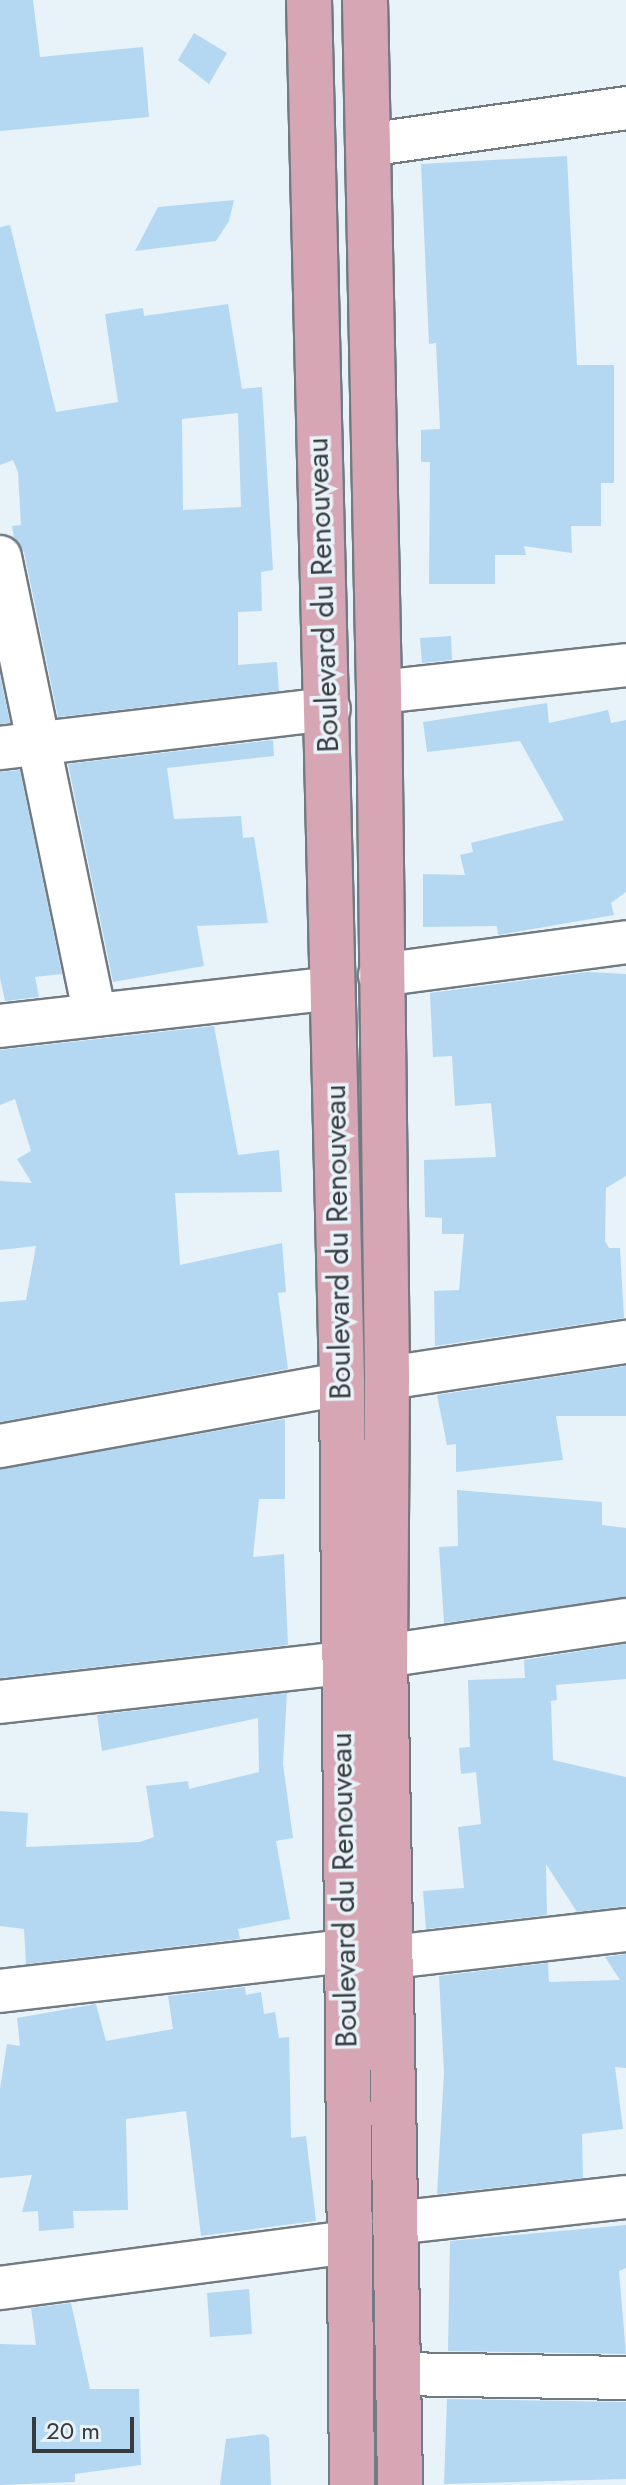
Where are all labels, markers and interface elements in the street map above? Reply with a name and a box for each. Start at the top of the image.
street label: Boulevard du Renouveau [300,437,346,753]
street label: Boulevard du Renouveau [317,1084,359,1400]
street label: Boulevard du Renouveau [323,1732,365,2048]
scale bar [36,2401,138,2451]
text: 20 m [46,2413,100,2448]

